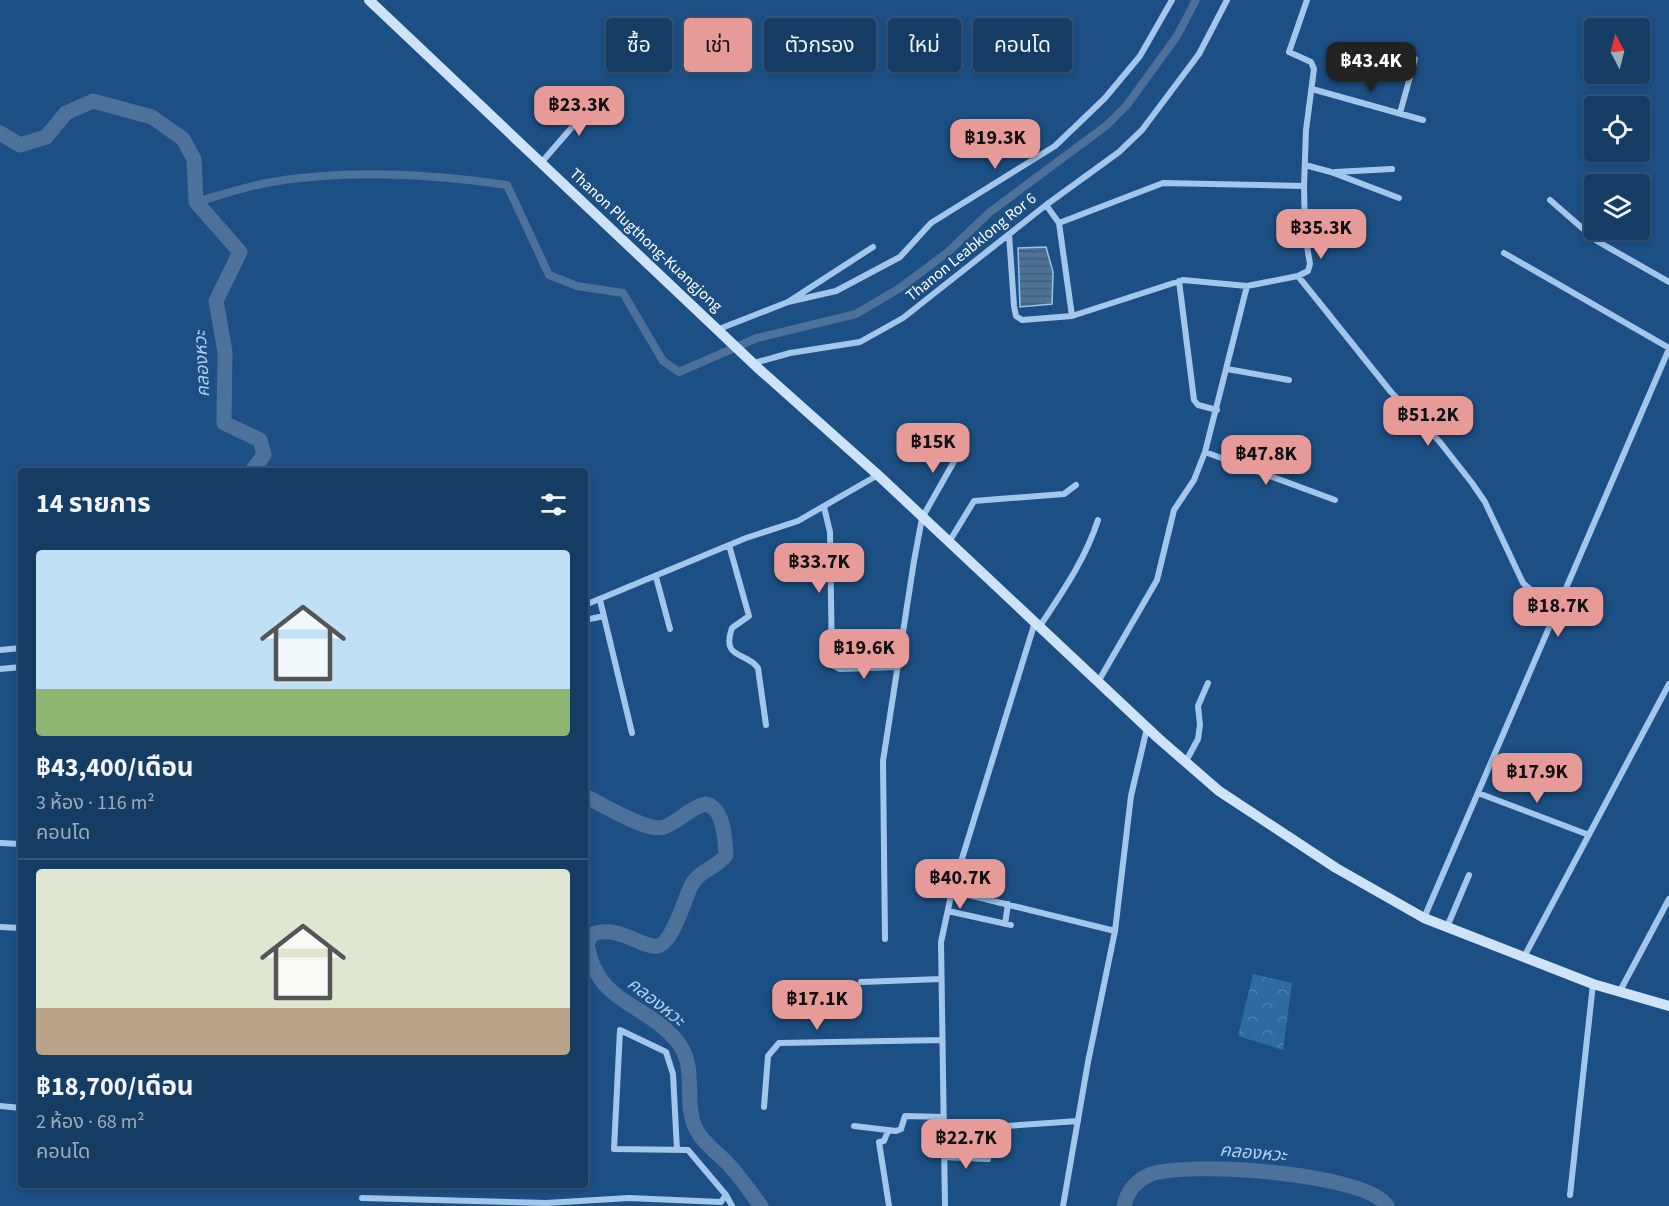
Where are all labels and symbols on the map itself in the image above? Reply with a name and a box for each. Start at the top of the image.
north arrow [1584,18,1650,84]
pin: ฿43.4K [1322,42,1420,93]
pin: ฿23.3K [530,86,628,137]
pin: ฿19.3K [946,119,1044,170]
street label: Thanon Plugthong-Kuangjong [565,163,727,317]
street label: Thanon Leabklong Ror 6 [901,187,1041,307]
pin: ฿35.3K [1272,209,1370,260]
water label: คลองหวะ [188,328,216,398]
pin: ฿51.2K [1379,396,1477,447]
pin: ฿15K [897,423,969,474]
pin: ฿47.8K [1217,435,1315,486]
pin: ฿33.7K [770,543,868,594]
pin: ฿18.7K [1509,587,1607,638]
pin: ฿19.6K [815,629,913,680]
pin: ฿17.9K [1488,753,1586,804]
pin: ฿40.7K [911,859,1009,910]
water label: คลองหวะ [622,972,692,1034]
pin: ฿17.1K [768,980,866,1031]
pin: ฿22.7K [917,1119,1015,1170]
water label: คลองหวะ [1219,1138,1289,1169]

